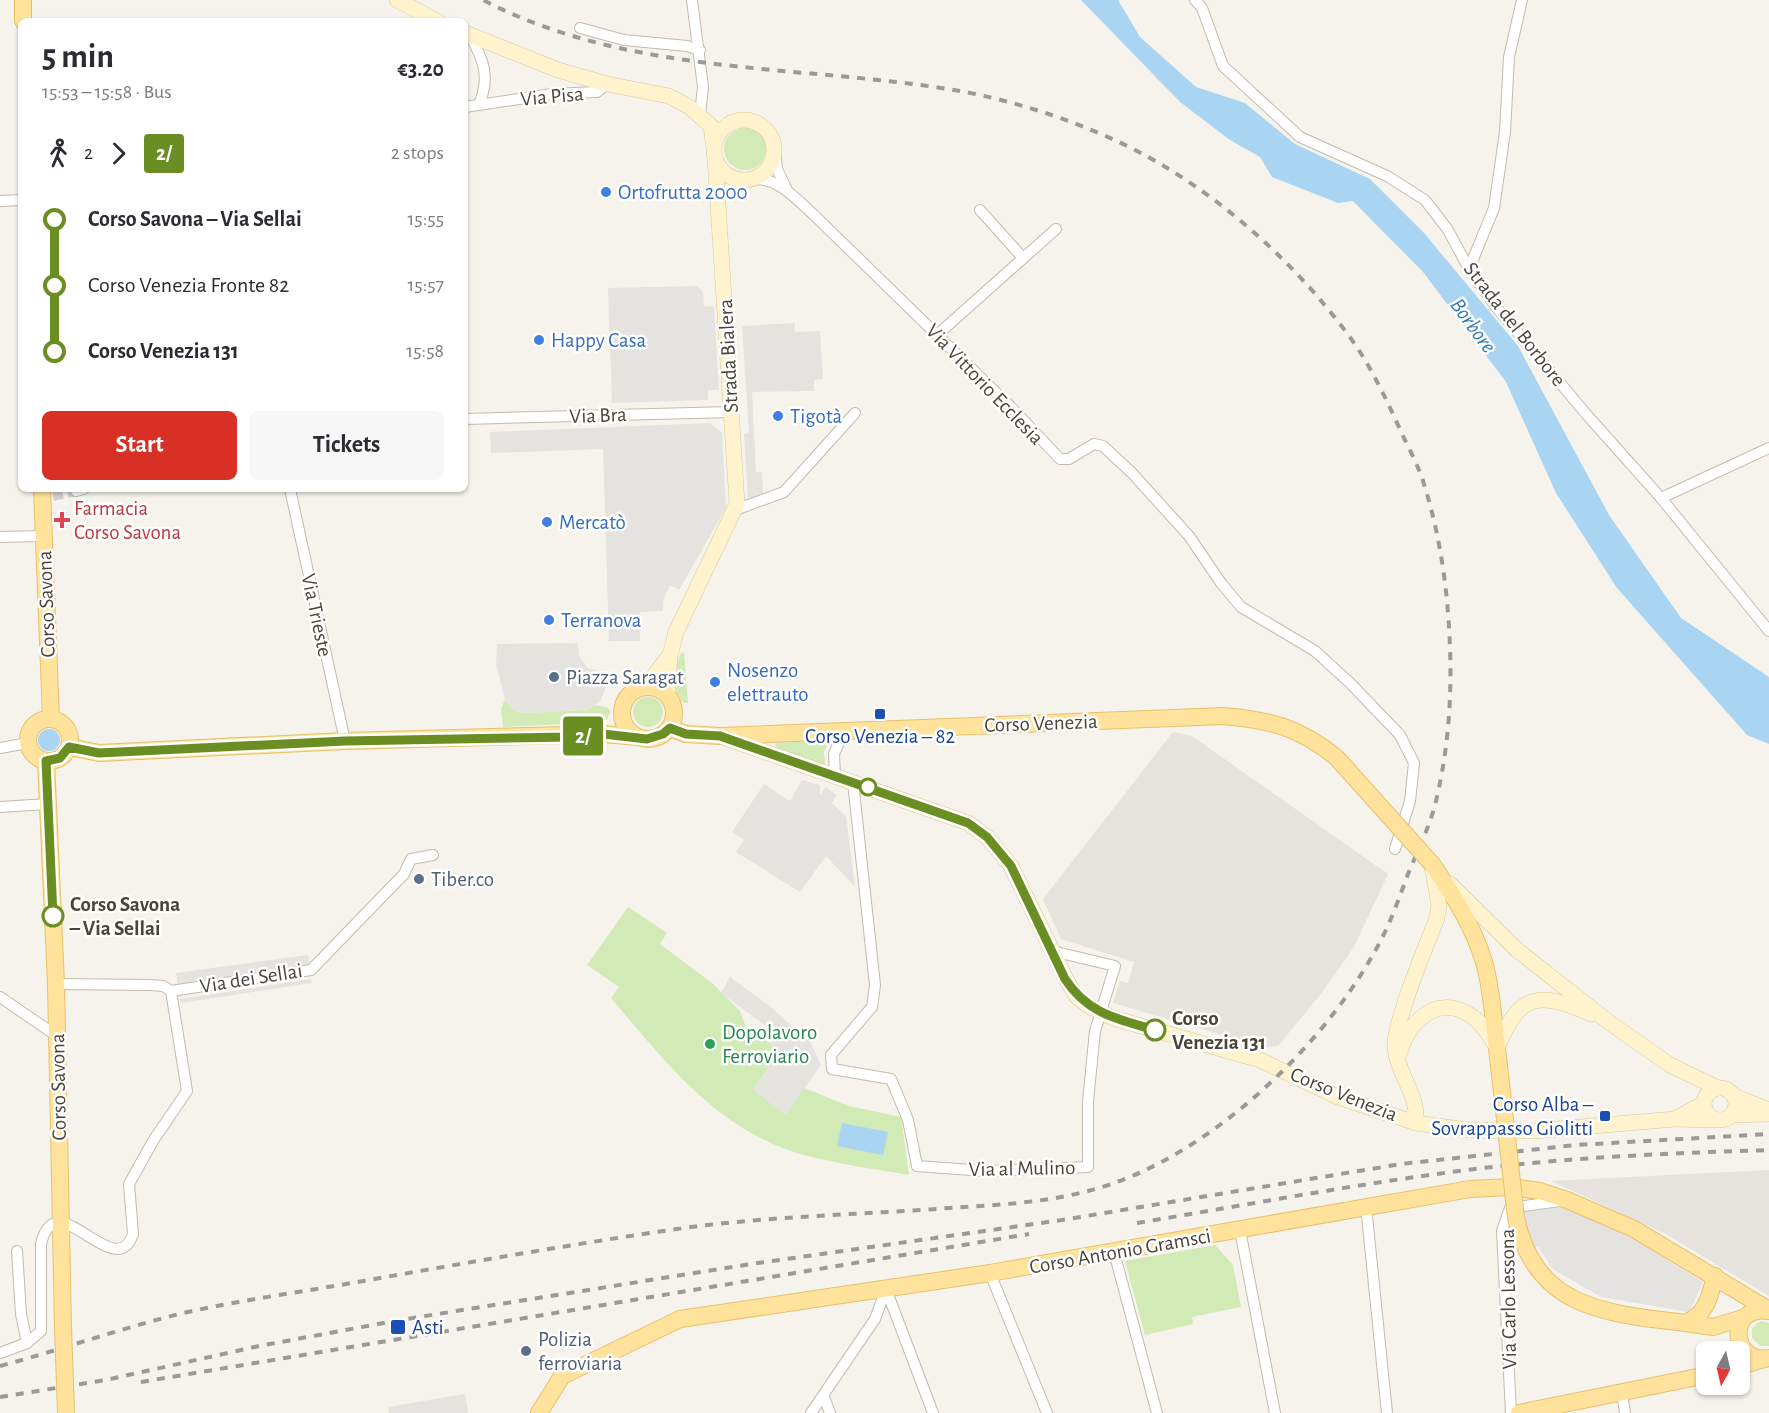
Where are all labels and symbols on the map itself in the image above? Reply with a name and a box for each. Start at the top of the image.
street label: Via Pisa [519,83,585,110]
place label: Ortofrutta 2000 [618,182,748,203]
marker: Ortofrutta 2000 [599,185,613,199]
street label: Strada del Borbore [1458,257,1572,391]
water label: Borbore [1445,292,1503,358]
street label: Strada Bialera [715,298,742,414]
street label: Via Vittorio Ecclesia [922,320,1048,449]
place label: Happy Casa [551,330,647,351]
marker: Happy Casa [532,333,546,347]
street label: Via Bra [569,404,627,427]
place label: Tigotà [790,406,843,427]
marker: Tigotà [771,409,785,423]
place label: Farmacia Corso Savona [74,498,181,543]
place label: Mercatò [559,512,626,533]
marker: Farmacia Corso Savona [55,513,69,527]
marker: Mercatò [540,515,554,529]
street label: Corso Savona [34,550,59,658]
street label: Via Trieste [297,572,336,659]
place label: Terranova [561,610,642,631]
marker: Terranova [542,613,556,627]
place label: Nosenzo elettrauto [727,660,809,705]
place label: Piazza Saragat [566,667,684,688]
marker: Piazza Saragat [547,670,561,684]
marker: Nosenzo elettrauto [708,675,722,689]
marker: Corso Venezia – 82 [873,707,887,721]
street label: Corso Venezia [984,711,1098,736]
line badge: 2/ [556,716,610,756]
place label: Corso Venezia – 82 [805,726,955,747]
unlabelled marker [859,778,877,796]
place label: Tiber.co [431,869,494,890]
marker: Tiber.co [412,872,426,886]
place label: Corso Savona – Via Sellai [69,894,180,939]
marker: Corso Savona – Via Sellai [42,905,64,927]
street label: Via dei Sellai [198,960,304,997]
place label: Corso Venezia 131 [1172,1008,1266,1053]
marker: Corso Venezia 131 [1144,1019,1166,1041]
place label: Dopolavoro Ferroviario [722,1022,817,1067]
street label: Corso Savona [47,1033,70,1141]
marker: Dopolavoro Ferroviario [703,1037,717,1051]
street label: Corso Venezia [1287,1063,1401,1126]
place label: Corso Alba – Sovrappasso Giolitti [1431,1094,1594,1139]
marker: Corso Alba – Sovrappasso Giolitti [1598,1109,1612,1123]
street label: Via al Mulino [968,1157,1076,1180]
street label: Corso Antonio Gramsci [1028,1225,1212,1278]
street label: Via Carlo Lessona [1497,1228,1520,1369]
place label: Asti [412,1317,444,1338]
marker: Asti [389,1318,407,1336]
place label: Polizia ferroviaria [538,1329,623,1374]
north arrow [1696,1341,1750,1395]
marker: Polizia ferroviaria [519,1344,533,1358]

